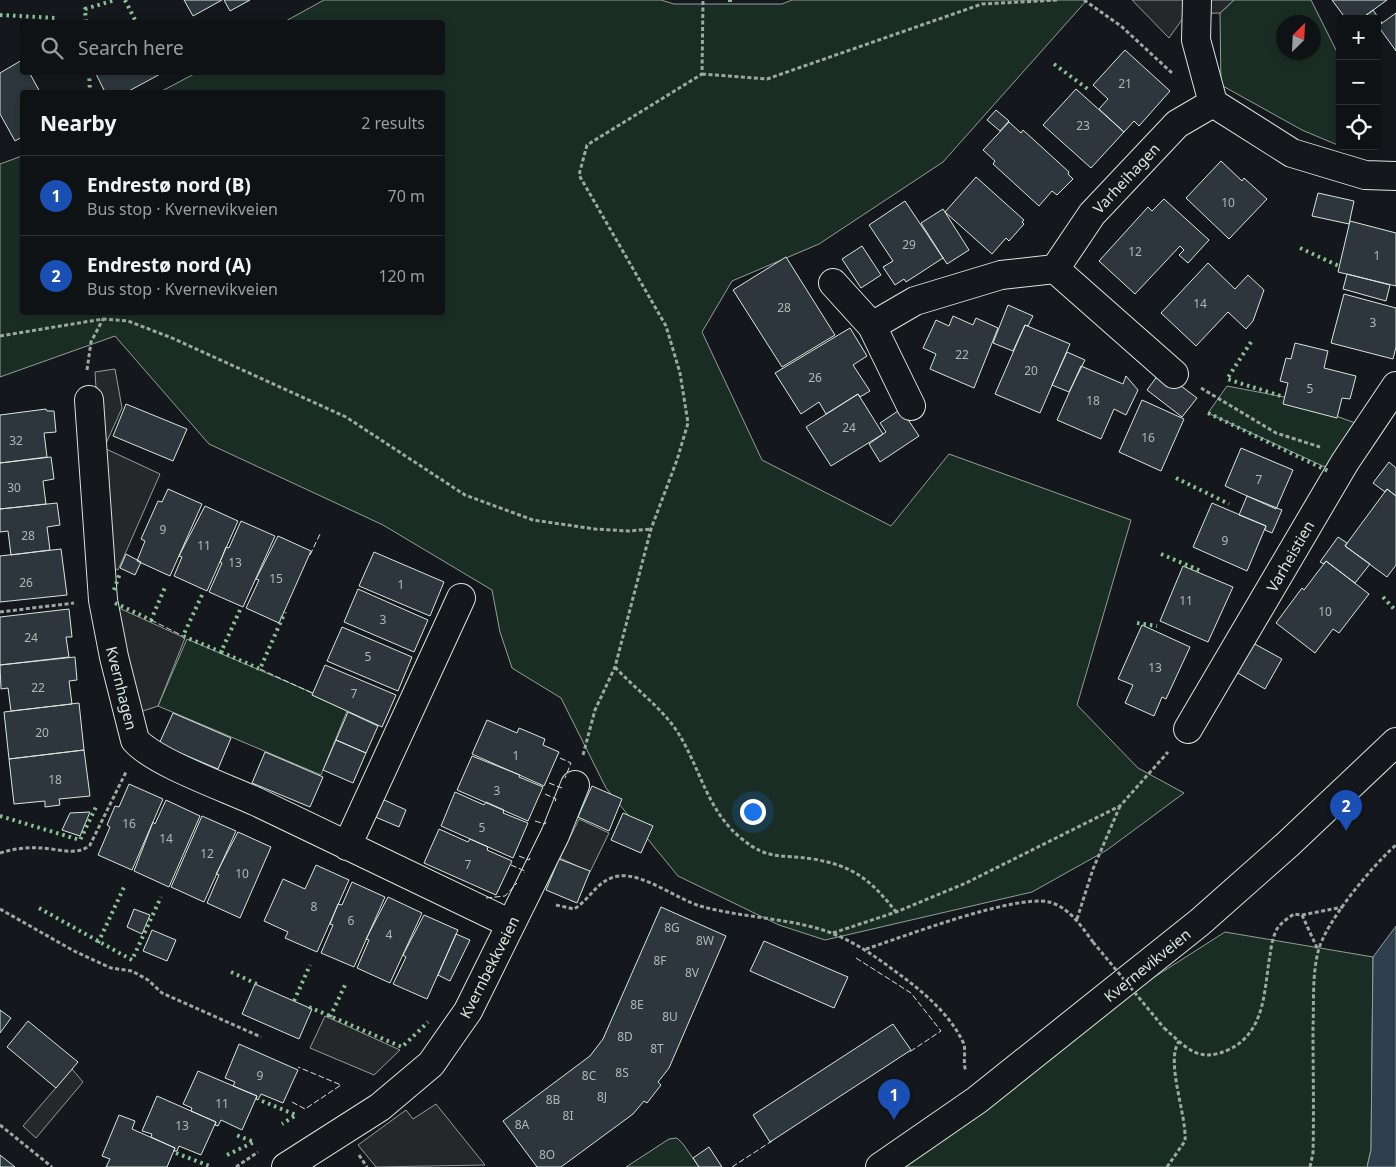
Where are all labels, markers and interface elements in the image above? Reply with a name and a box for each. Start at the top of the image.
north arrow [1276,15,1321,60]
map controls [1336,15,1381,150]
button: + [1336,15,1381,60]
search box [20,20,445,75]
icon: search [38,34,66,62]
text: Search here [78,35,184,61]
button: − [1336,60,1381,105]
house number: 21 [1118,75,1132,92]
button: locate [1336,105,1381,150]
text: Nearby [40,109,116,137]
text: 2 results [361,112,425,134]
house number: 23 [1076,117,1090,134]
street label: Varheihagen [1088,138,1164,218]
text: Endrestø nord (B) [87,172,251,198]
text: 1 [51,185,61,207]
text: 70 m [388,185,425,207]
house number: 10 [1221,194,1235,211]
text: Bus stop · Kvernevikveien [87,198,278,220]
house number: 29 [902,236,916,253]
house number: 12 [1128,243,1142,260]
house number: 1 [1374,247,1380,264]
text: Endrestø nord (A) [87,252,251,278]
text: 2 [51,265,61,287]
text: 120 m [378,265,425,287]
text: Bus stop · Kvernevikveien [87,278,278,300]
house number: 14 [1193,295,1207,312]
house number: 28 [777,299,791,316]
house number: 3 [1370,314,1377,331]
house number: 22 [955,346,969,363]
house number: 20 [1024,362,1038,379]
house number: 26 [808,369,822,386]
house number: 5 [1307,380,1314,397]
house number: 18 [1086,392,1100,409]
house number: 24 [842,419,856,436]
house number: 16 [1141,429,1155,446]
house number: 32 [9,432,23,449]
house number: 7 [1256,471,1263,488]
house number: 30 [7,479,21,496]
street label: Varheistien [1262,517,1318,595]
house number: 9 [160,521,167,538]
house number: 28 [21,527,35,544]
house number: 9 [1222,532,1229,549]
house number: 11 [197,537,211,554]
house number: 13 [228,554,242,571]
house number: 15 [269,570,283,587]
house number: 26 [19,574,33,591]
house number: 1 [398,576,404,593]
house number: 11 [1179,592,1193,609]
house number: 10 [1318,603,1332,620]
house number: 3 [380,611,387,628]
house number: 24 [24,629,38,646]
street label: Kvernhagen [102,644,142,732]
house number: 5 [365,648,372,665]
house number: 13 [1148,659,1162,676]
house number: 22 [31,679,45,696]
house number: 7 [351,685,358,702]
house number: 20 [35,724,49,741]
house number: 1 [513,747,519,764]
house number: 18 [48,771,62,788]
house number: 3 [494,782,501,799]
pin: 2 [1330,790,1362,831]
your location [740,799,766,825]
house number: 16 [122,815,136,832]
house number: 5 [479,819,486,836]
house number: 14 [159,830,173,847]
house number: 12 [200,845,214,862]
house number: 7 [465,856,472,873]
house number: 10 [235,865,249,882]
house number: 8 [311,898,318,915]
house number: 6 [348,912,355,929]
street label: Kvernbekkveien [455,912,523,1022]
house number: 8G [664,919,680,936]
street label: Kvernevikveien [1099,924,1195,1006]
house number: 4 [386,926,393,943]
house number: 8W [696,932,714,949]
house number: 8F [653,952,667,969]
house number: 8V [685,964,700,981]
house number: 8E [630,996,644,1013]
house number: 8U [662,1008,678,1025]
house number: 8D [617,1028,633,1045]
house number: 8T [650,1040,664,1057]
house number: 8S [615,1064,629,1081]
house number: 9 [257,1067,264,1084]
house number: 8C [582,1067,597,1084]
pin: 1 [878,1079,910,1120]
house number: 8J [597,1088,607,1105]
house number: 8B [546,1091,561,1108]
house number: 11 [215,1095,229,1112]
house number: 8I [563,1107,573,1124]
house number: 8A [515,1116,530,1133]
house number: 13 [175,1117,189,1134]
house number: 8O [539,1146,555,1163]

